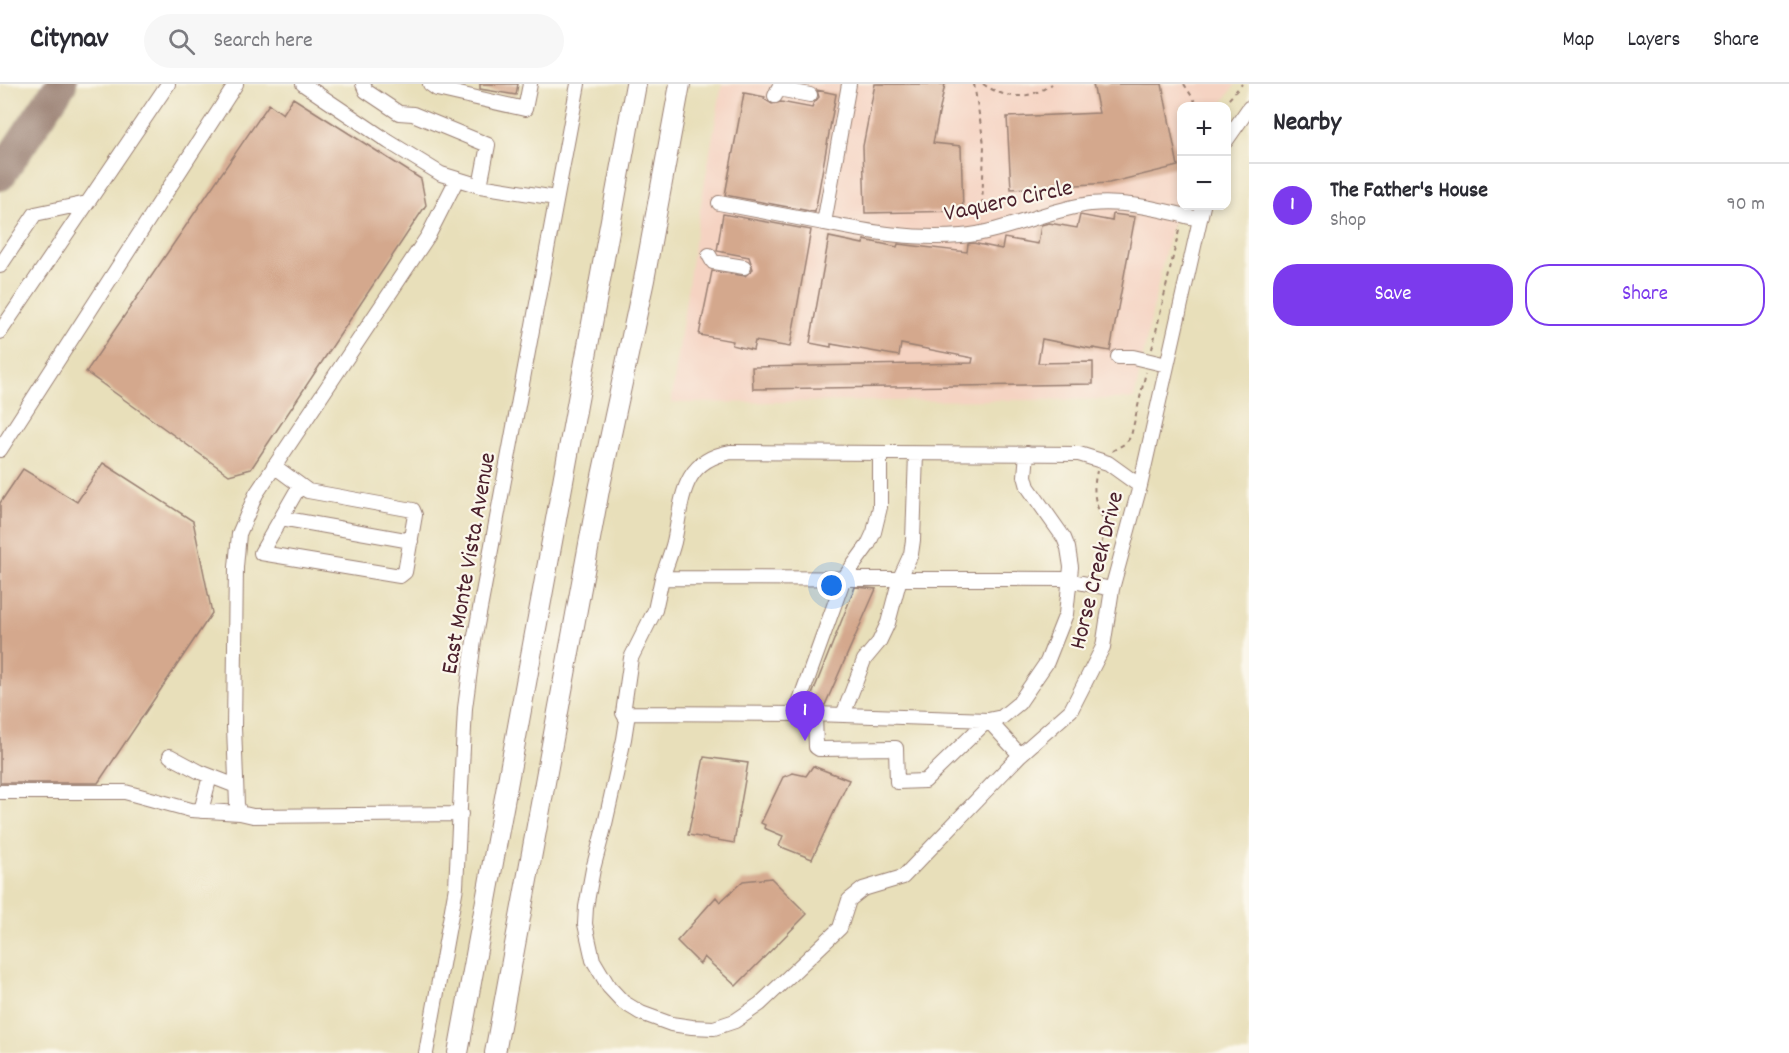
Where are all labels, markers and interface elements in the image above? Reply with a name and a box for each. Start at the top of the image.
search box [144,14,564,68]
text: Citynav [30,21,108,61]
icon: search [165,25,198,58]
text: Search here [213,26,313,57]
text: Map [1563,26,1594,56]
text: Layers [1627,26,1680,56]
text: Share [1713,26,1759,56]
map controls [1177,102,1231,210]
button: + [1177,102,1231,156]
text: Nearby [1273,105,1341,142]
button: − [1177,156,1231,210]
street label: Vaquero Circle [941,172,1076,232]
text: The Father's House [1330,176,1488,207]
text: 1 [1290,191,1295,219]
text: 90 m [1727,191,1765,219]
text: Shop [1330,207,1366,235]
button: Save [1273,264,1513,326]
button: Share [1525,264,1765,326]
street label: East Monte Vista Avenue [434,450,506,677]
street label: Horse Creek Drive [1062,488,1134,653]
your location [817,571,846,600]
pin: 1 [786,692,824,741]

